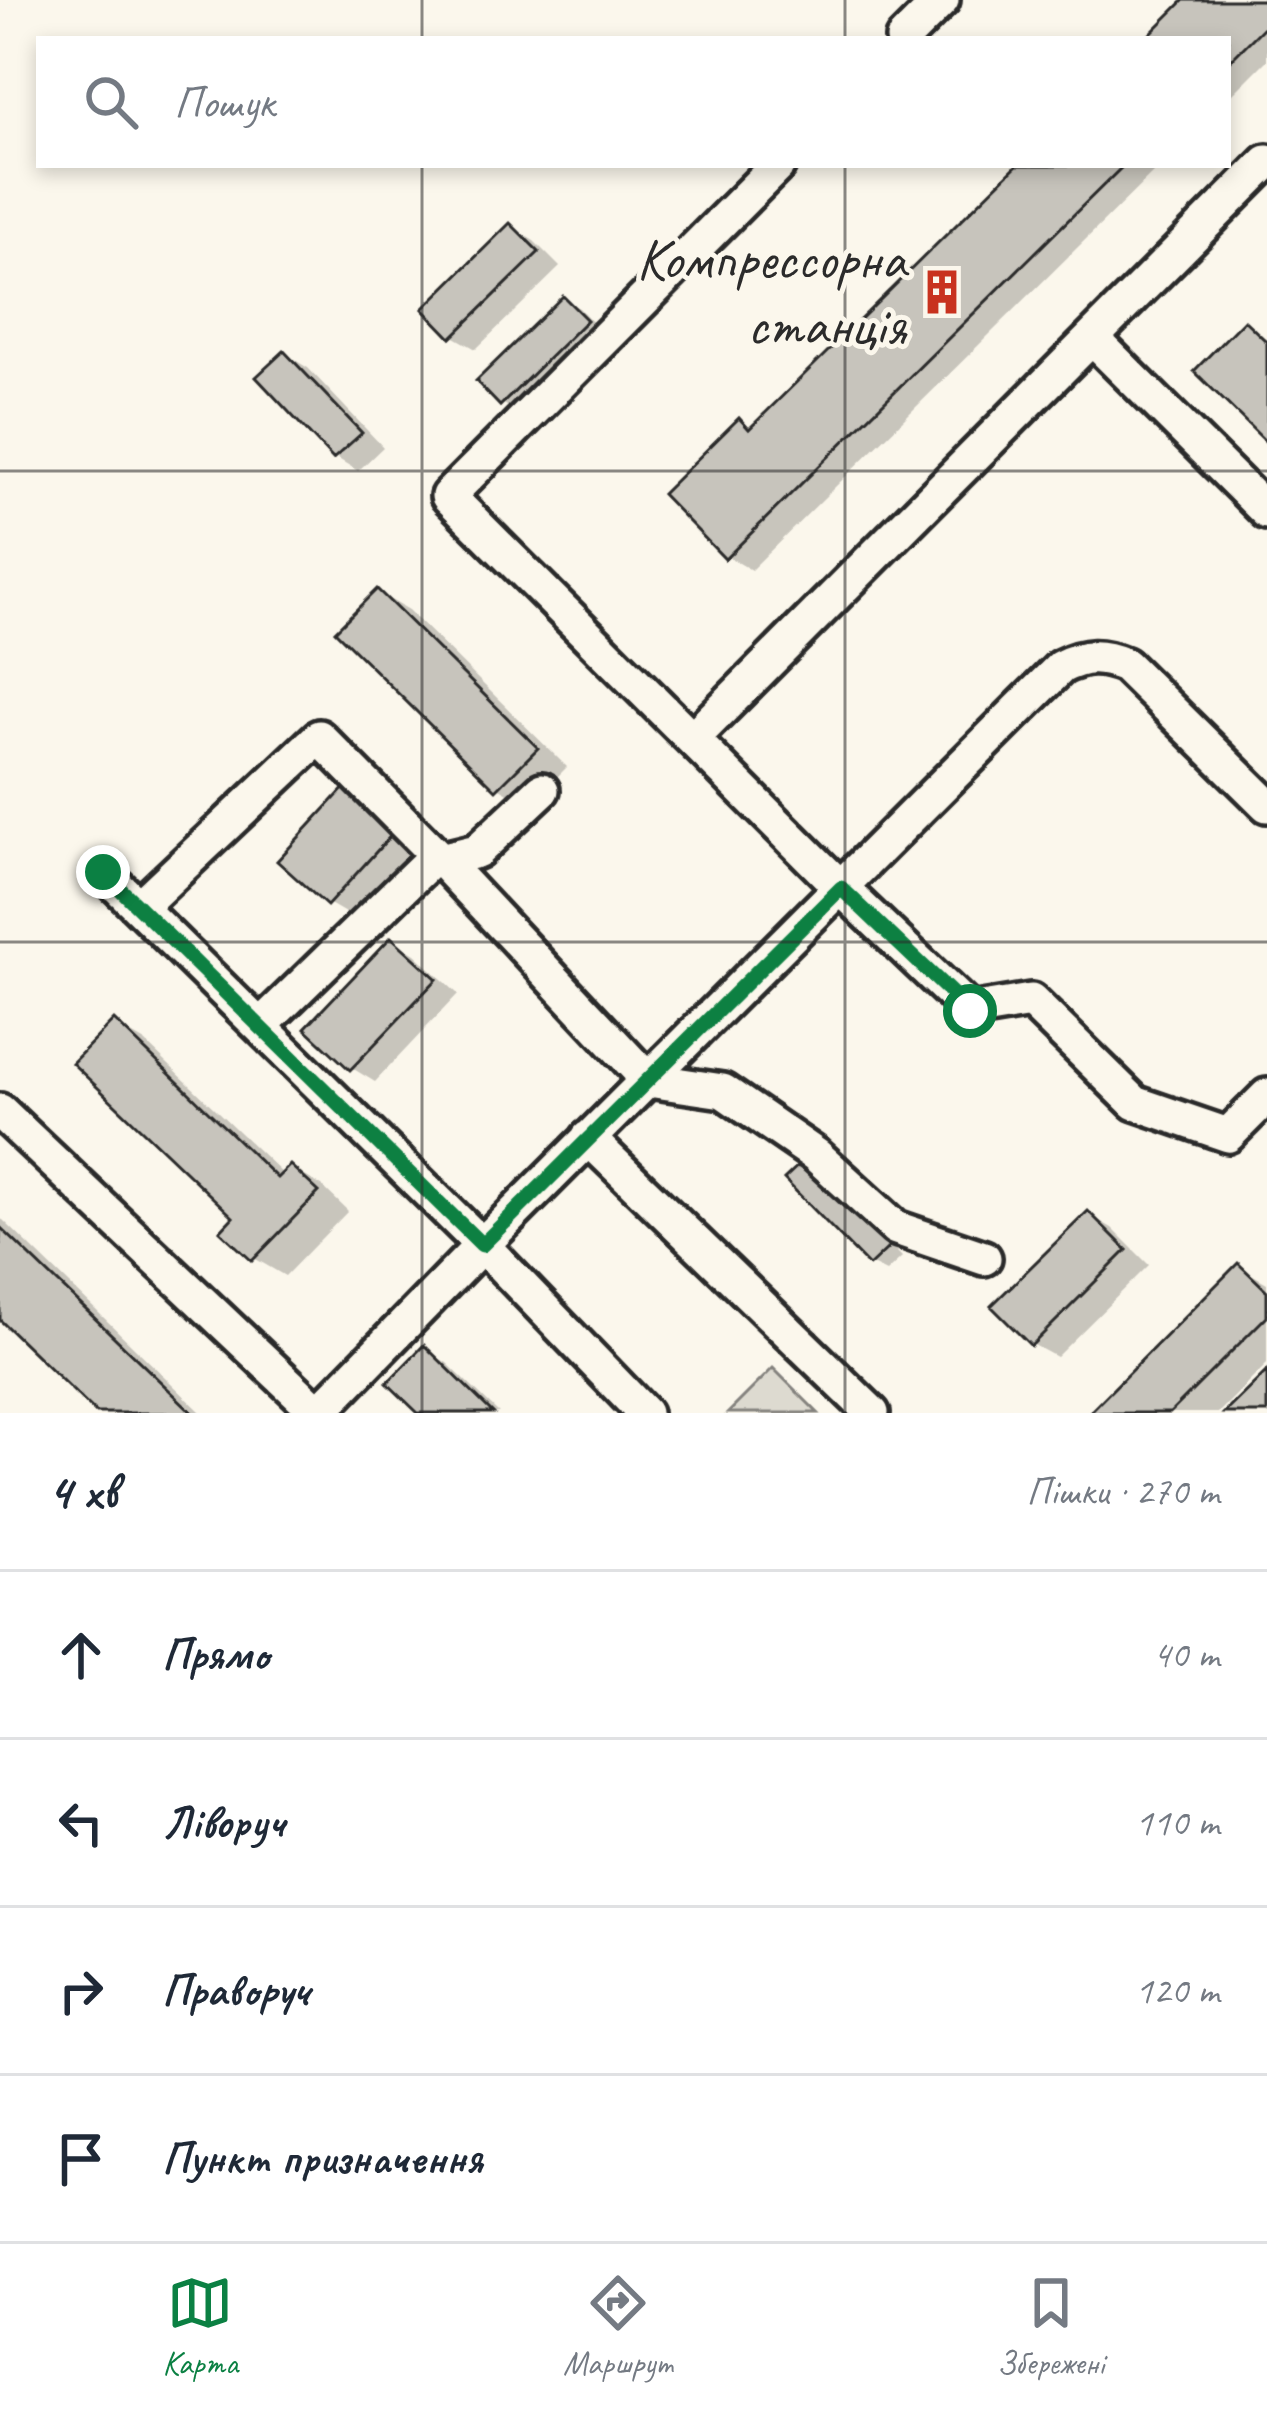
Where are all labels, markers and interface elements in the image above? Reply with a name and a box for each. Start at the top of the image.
search box [36,36,1231,168]
icon: search [78,69,144,135]
text: Пошук [174,74,274,131]
place label: Компрессорна станція [637,223,910,361]
building icon: Компрессорна станція [917,267,967,317]
route end [76,845,130,899]
route start [943,984,997,1038]
text: 4 хв [48,1459,118,1523]
text: Пішки · 270 m [1026,1467,1219,1516]
icon: ahead [48,1622,114,1688]
text: Прямо [162,1626,269,1683]
text: 40 m [1153,1630,1219,1679]
icon: left [48,1790,114,1856]
text: Ліворуч [162,1794,284,1851]
text: 110 m [1135,1798,1219,1847]
icon: right [48,1958,114,2024]
text: Праворуч [162,1962,309,2019]
text: 120 m [1135,1966,1219,2015]
icon: arrive [48,2126,114,2192]
text: Пункт призначення [162,2130,482,2187]
tab: Карта [163,2270,238,2384]
tab: Маршрут [563,2270,672,2384]
tab: Збережені [997,2270,1104,2384]

